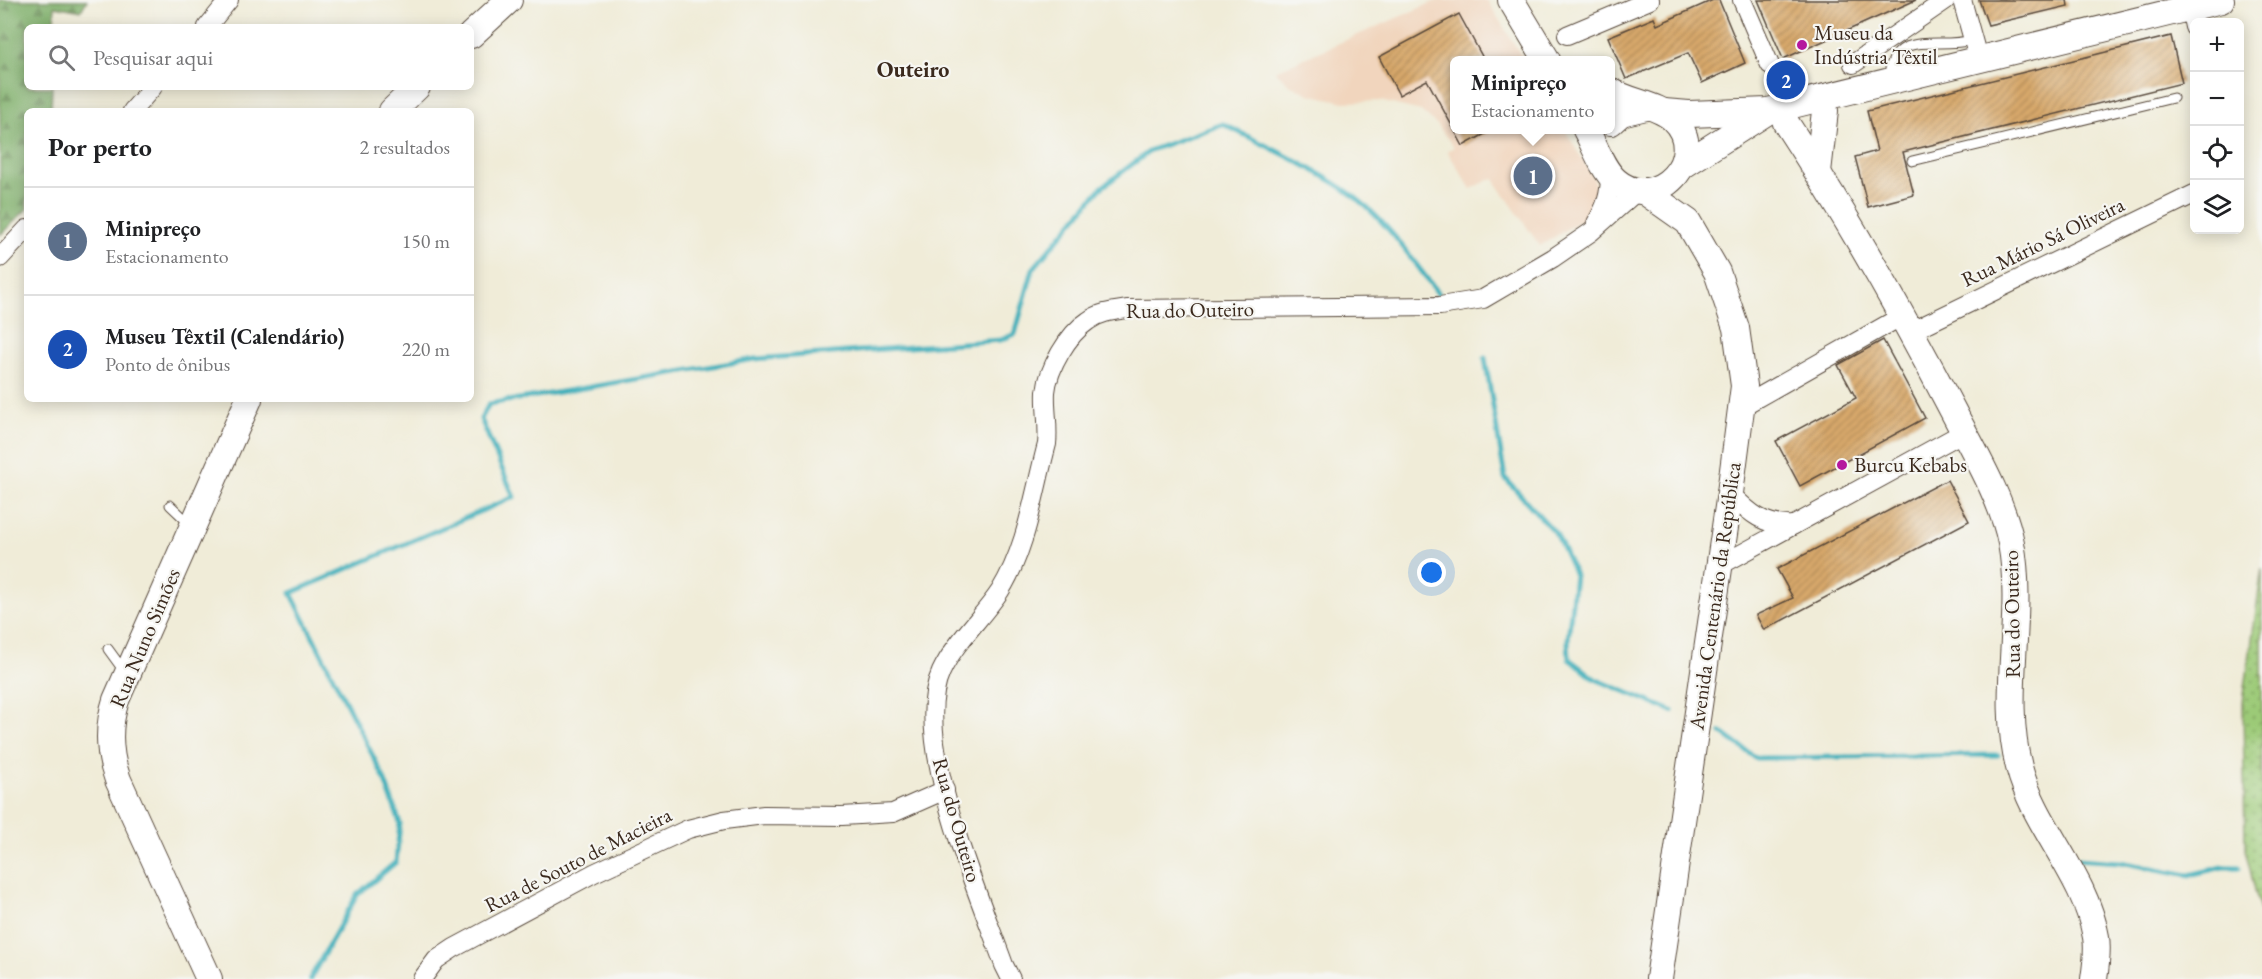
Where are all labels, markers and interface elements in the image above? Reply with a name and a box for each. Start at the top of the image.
map controls [2190,18,2244,234]
button: + [2190,18,2244,72]
place label: Museu da Indústria Têxtil [1814,19,1938,70]
search box [24,24,474,90]
marker: Museu da Indústria Têxtil [1795,38,1809,52]
icon: search [45,41,78,74]
text: Pesquisar aqui [93,43,213,72]
district label: Outeiro [877,55,949,84]
popup [1450,56,1615,134]
pin: 2 [1766,58,1806,103]
text: Minipreço [1471,68,1566,97]
button: − [2190,72,2244,126]
text: Estacionamento [1471,97,1594,123]
button: locate [2190,126,2244,180]
text: Por perto [48,130,152,164]
text: 2 resultados [359,134,450,160]
pin: 1 [1514,154,1552,198]
button: layers [2190,180,2244,234]
street label: Rua Mário Sá Oliveira [1957,190,2129,293]
text: Minipreço [105,214,201,243]
text: 1 [62,228,73,254]
text: 150 m [402,228,450,254]
text: Estacionamento [105,243,229,269]
street label: Rua do Outeiro [1126,295,1254,324]
text: Museu Têxtil (Calendário) [105,322,345,351]
text: 2 [62,336,73,362]
text: 220 m [402,336,450,362]
text: Ponto de ônibus [105,351,230,377]
place label: Burcu Kebabs [1854,451,1967,478]
marker: Burcu Kebabs [1835,458,1849,472]
street label: Avenida Centenário da República [1682,460,1747,733]
street label: Rua do Outeiro [1997,550,2026,678]
your location [1417,558,1446,587]
street label: Rua Nuno Simões [103,564,186,711]
street label: Rua do Outeiro [927,754,988,885]
street label: Rua de Souto de Macieira [480,800,676,918]

